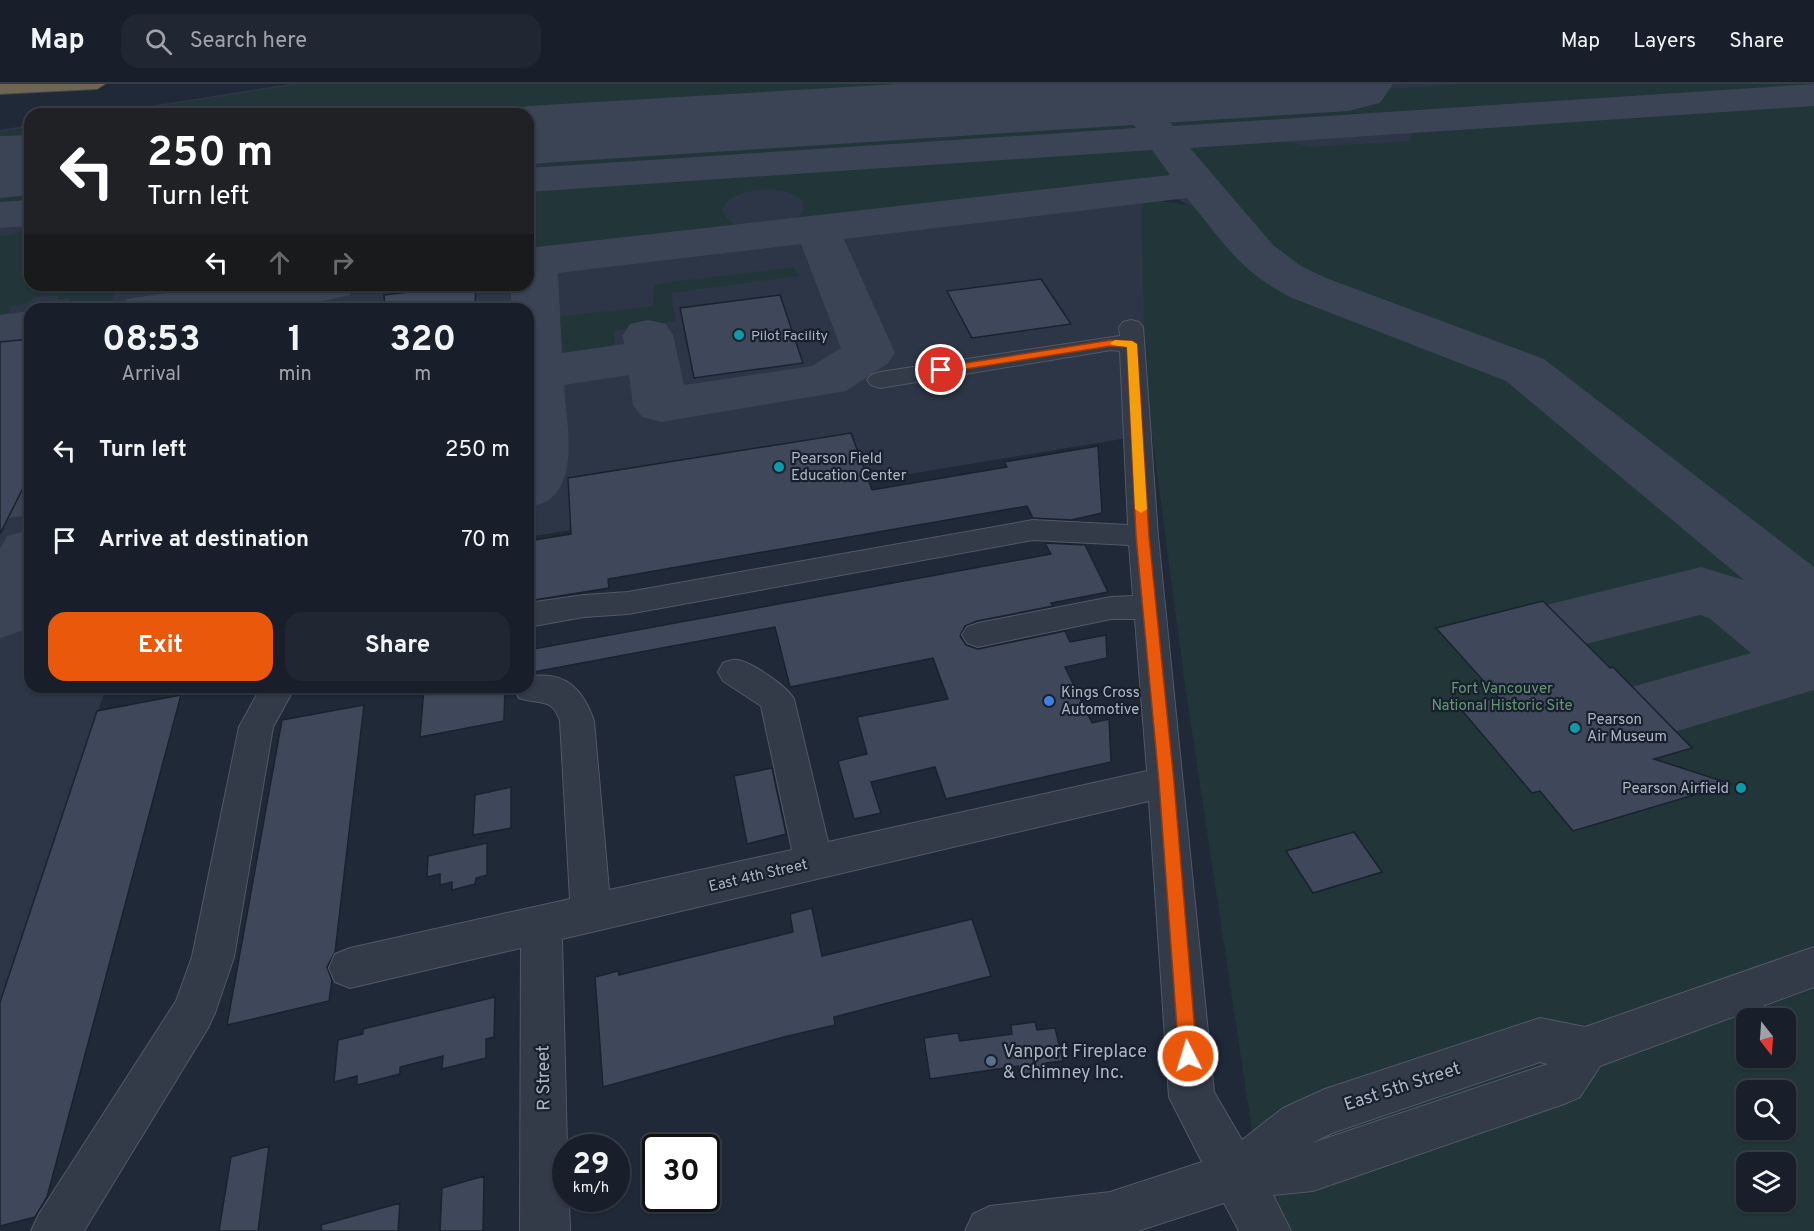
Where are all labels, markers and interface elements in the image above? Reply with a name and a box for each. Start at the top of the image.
search box [121,14,541,68]
text: Map [30,23,85,59]
icon: search [142,25,175,58]
text: Search here [190,28,307,55]
text: Map [1561,28,1600,55]
text: Layers [1633,28,1696,55]
text: Share [1729,28,1784,55]
text: 250 m [147,128,273,181]
icon: left [48,132,126,210]
text: Turn left [147,180,249,214]
icon: left [200,246,233,279]
icon: ahead [263,246,296,279]
icon: right [326,246,359,279]
text: 08:53 [102,318,201,364]
text: 1 [288,318,302,364]
text: 320 [390,318,456,364]
marker: Pilot Facility [732,328,746,342]
place label: Pilot Facility [751,328,828,345]
pin [915,344,966,395]
icon: arrive [924,353,957,386]
text: Arrival [121,362,181,388]
text: min [278,362,312,388]
text: m [414,362,431,388]
icon: left [48,434,81,467]
text: Turn left [99,437,187,464]
text: 250 m [445,437,510,464]
place label: Pearson Field Education Center [791,450,907,486]
marker: Pearson Field Education Center [772,460,786,474]
icon: arrive [48,524,81,557]
text: Arrive at destination [99,527,309,554]
text: 70 m [461,527,510,554]
button: Exit [48,612,273,681]
button: Share [285,612,510,681]
park label: Fort Vancouver National Historic Site [1431,680,1573,716]
place label: Kings Cross Automotive [1061,684,1140,720]
marker: Kings Cross Automotive [1042,694,1056,708]
place label: Pearson Air Museum [1587,711,1667,747]
marker: Pearson Air Museum [1568,721,1582,735]
place label: Pearson Airfield [1622,780,1729,799]
marker: Pearson Airfield [1734,781,1748,795]
street label: East 4th Street [707,856,810,897]
north arrow [1736,1008,1796,1068]
map controls [1736,1008,1796,1212]
position arrow [1156,1024,1220,1088]
place label: Vanport Fireplace & Chimney Inc. [1003,1041,1147,1085]
street label: R Street [532,1045,557,1111]
marker: Vanport Fireplace & Chimney Inc. [984,1054,998,1068]
street label: East 5th Street [1341,1058,1464,1117]
button: search [1736,1080,1796,1140]
speed limit sign: 30 [642,1134,720,1212]
text: 29 [573,1147,609,1184]
button: layers [1736,1152,1796,1212]
text: km/h [573,1179,609,1198]

